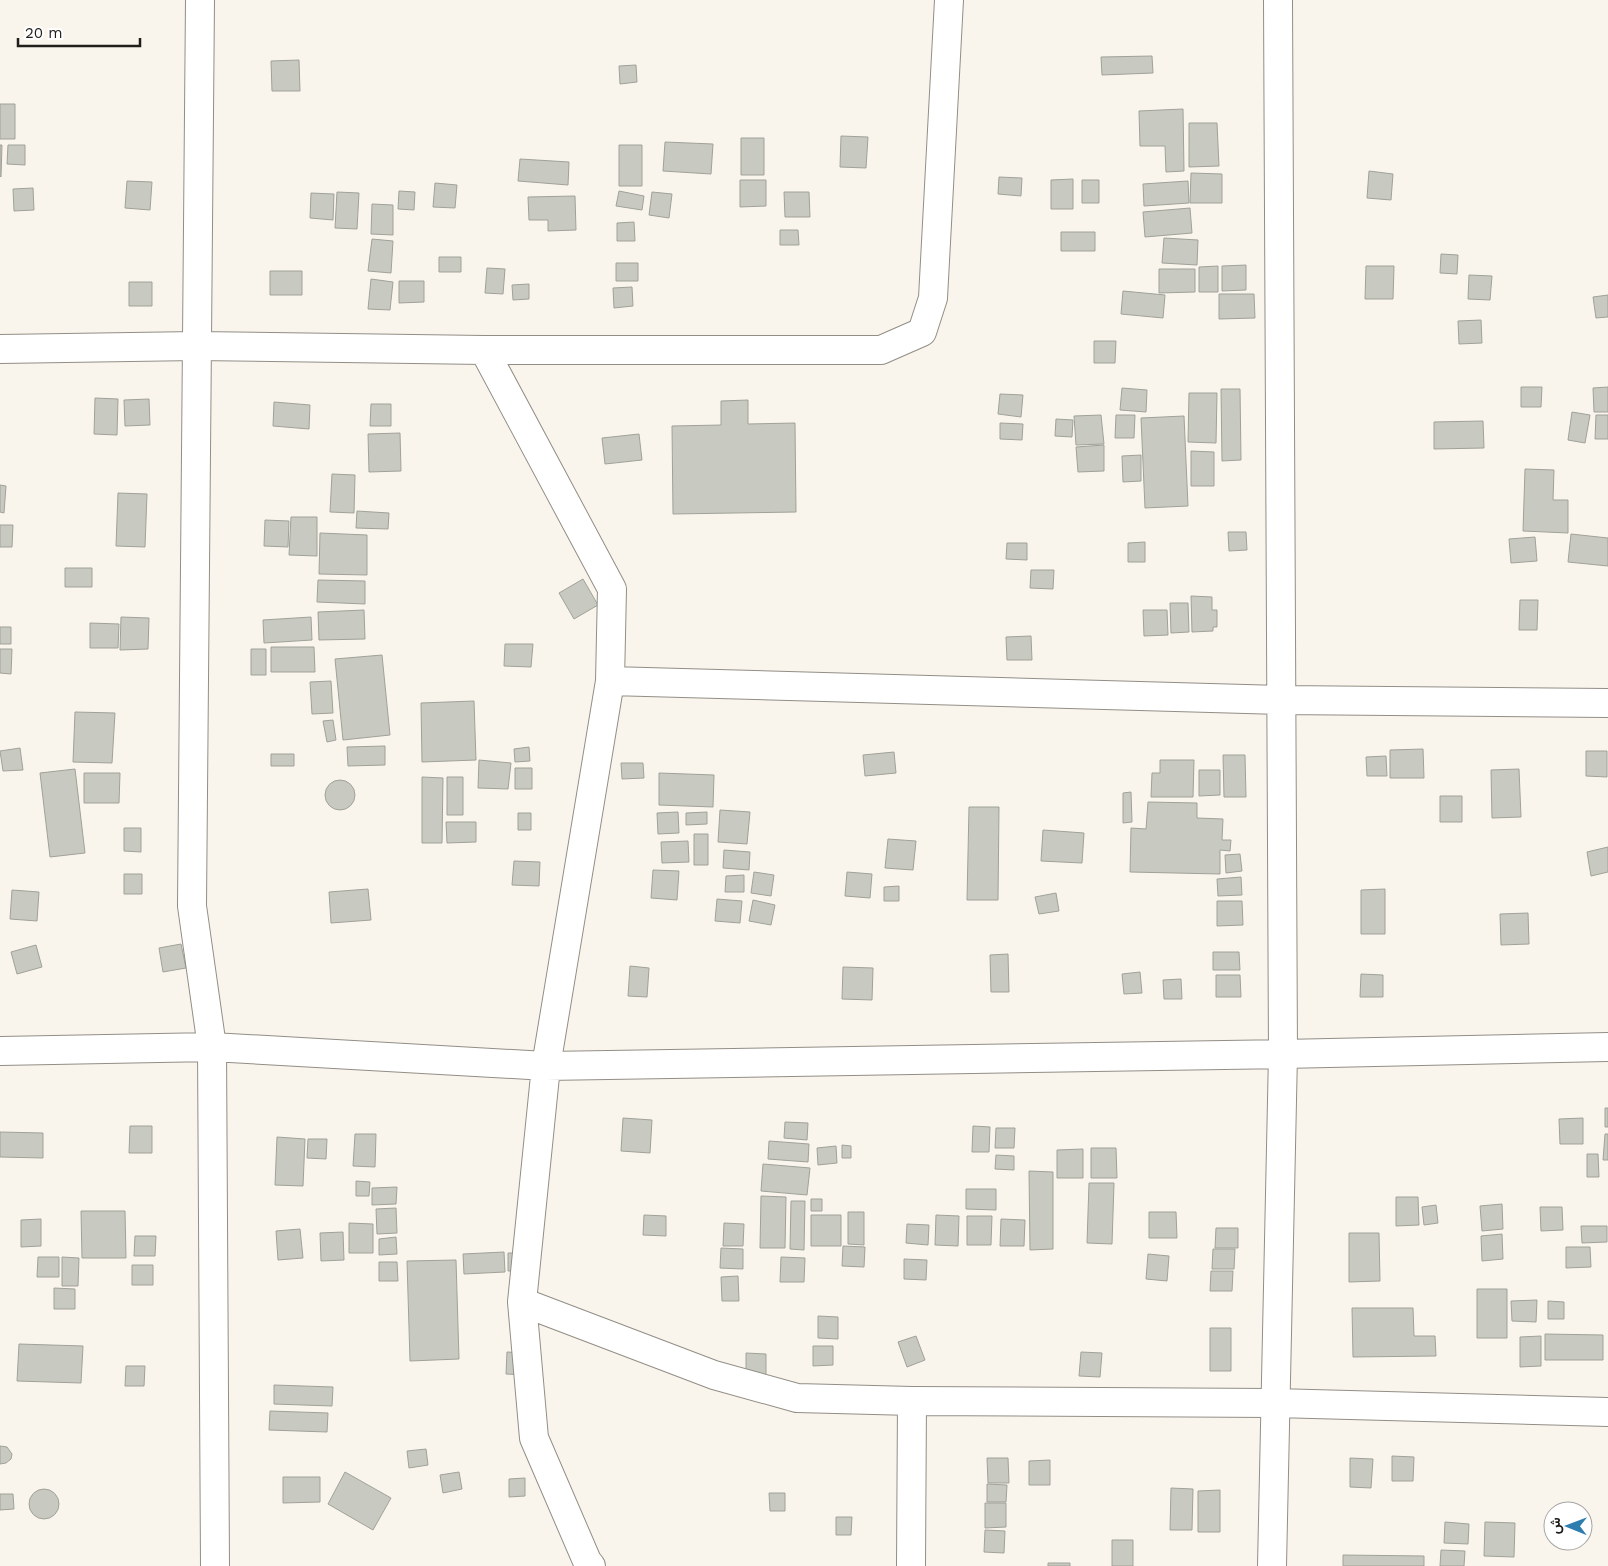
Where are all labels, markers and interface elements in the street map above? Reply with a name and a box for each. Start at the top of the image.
scale bar [18,15,140,47]
text: 20 m [25,24,63,42]
north arrow [1543,1501,1593,1551]
text: ش [1547,1517,1564,1534]

